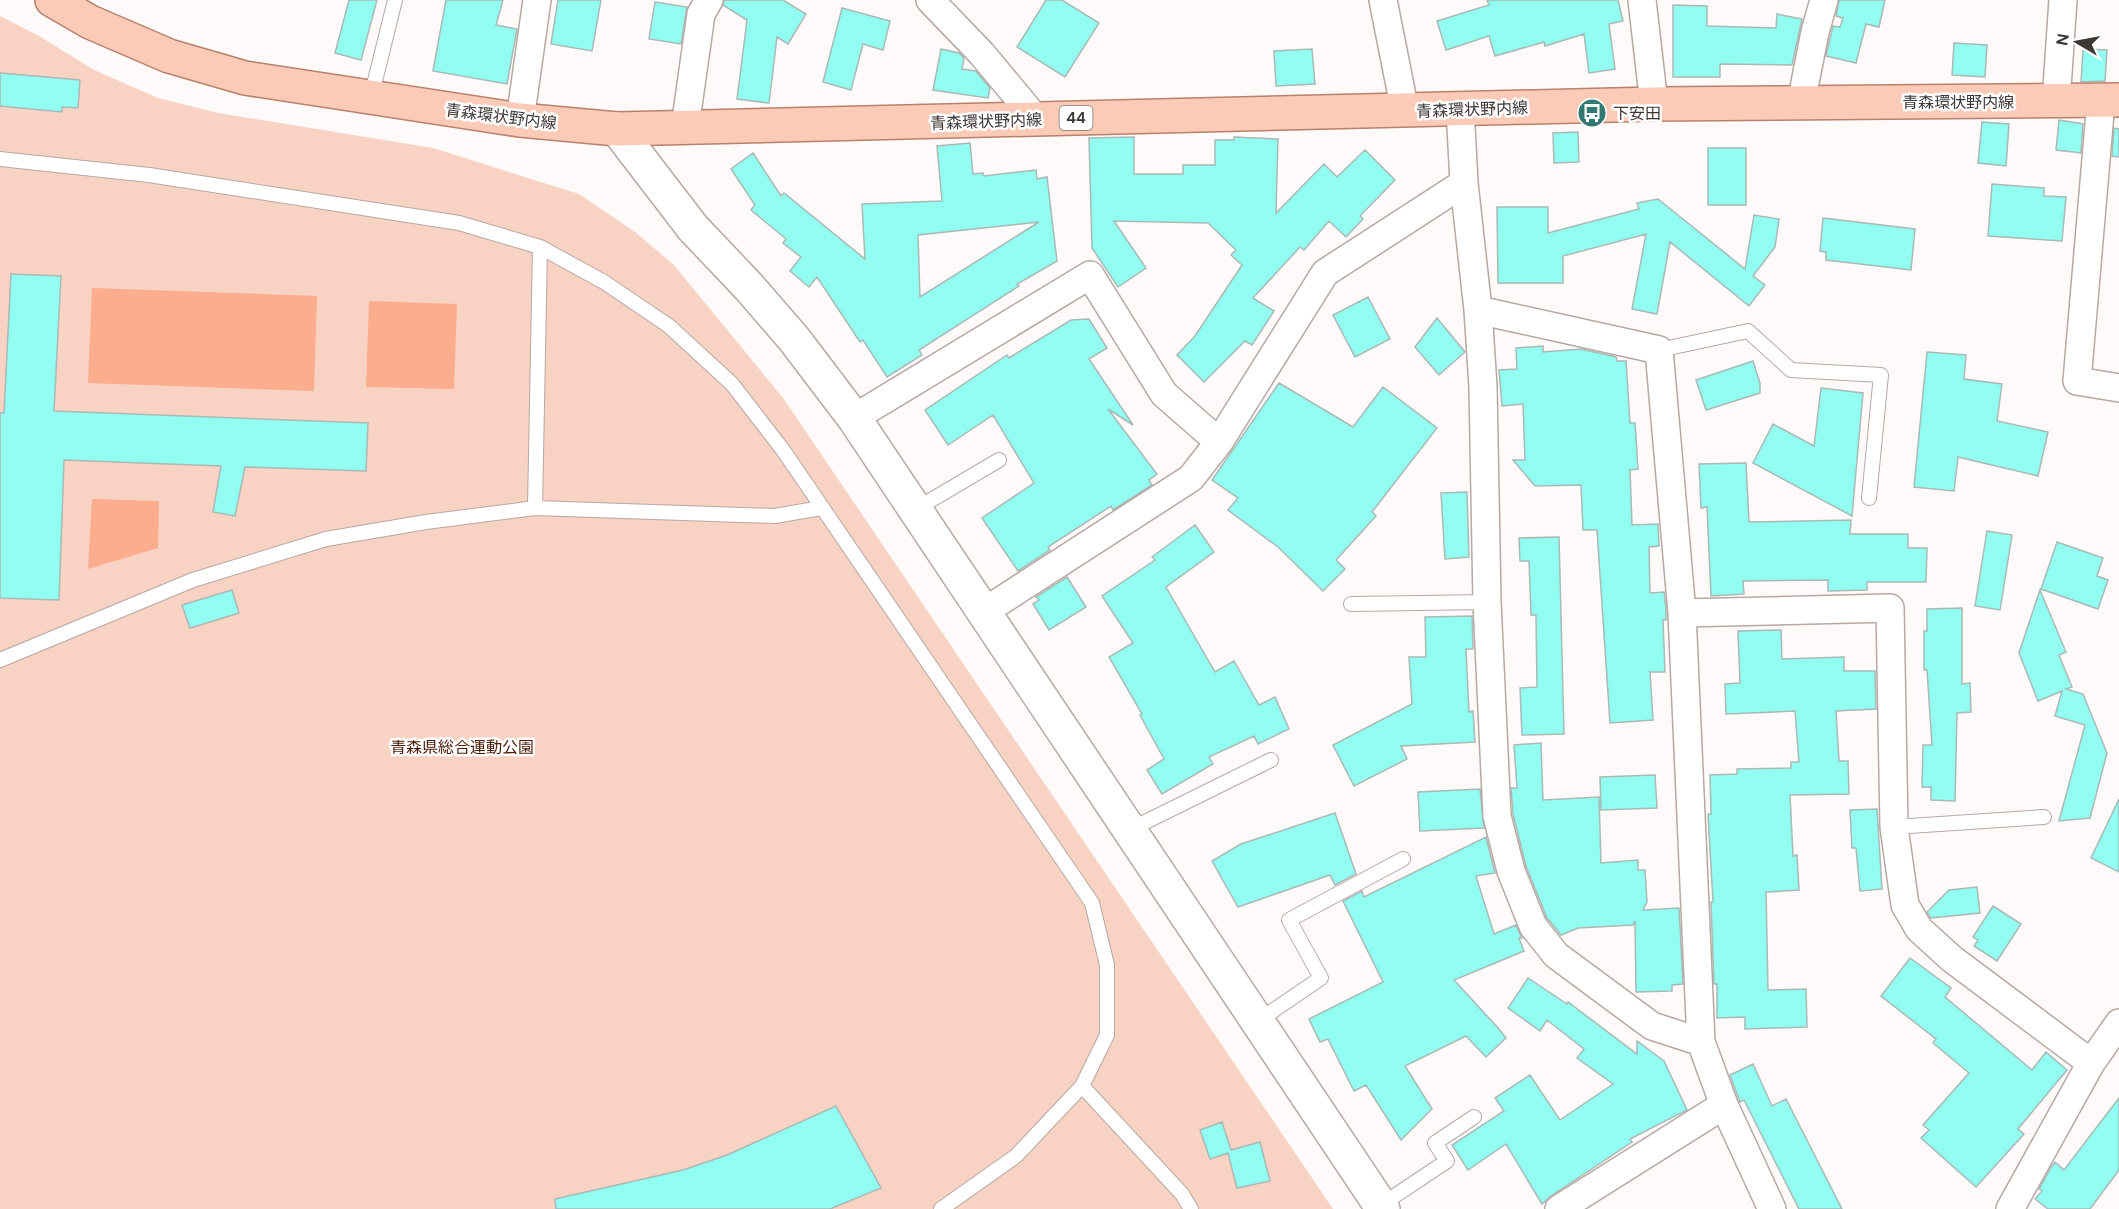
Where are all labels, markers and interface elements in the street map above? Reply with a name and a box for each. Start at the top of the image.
north arrow [2047,12,2107,72]
text: N [2051,32,2074,47]
street label: 青森環状野内線 [1902,92,2014,113]
street label: 青森環状野内線 [1416,97,1528,122]
bus stop icon: 下安田 [1576,97,1608,129]
street label: 青森環状野内線 [444,99,558,134]
place label: 下安田 [1613,103,1661,124]
road number: 44 [1060,106,1092,130]
street label: 青森環状野内線 [930,109,1042,134]
park label: 青森県総合運動公園 [390,737,534,758]

